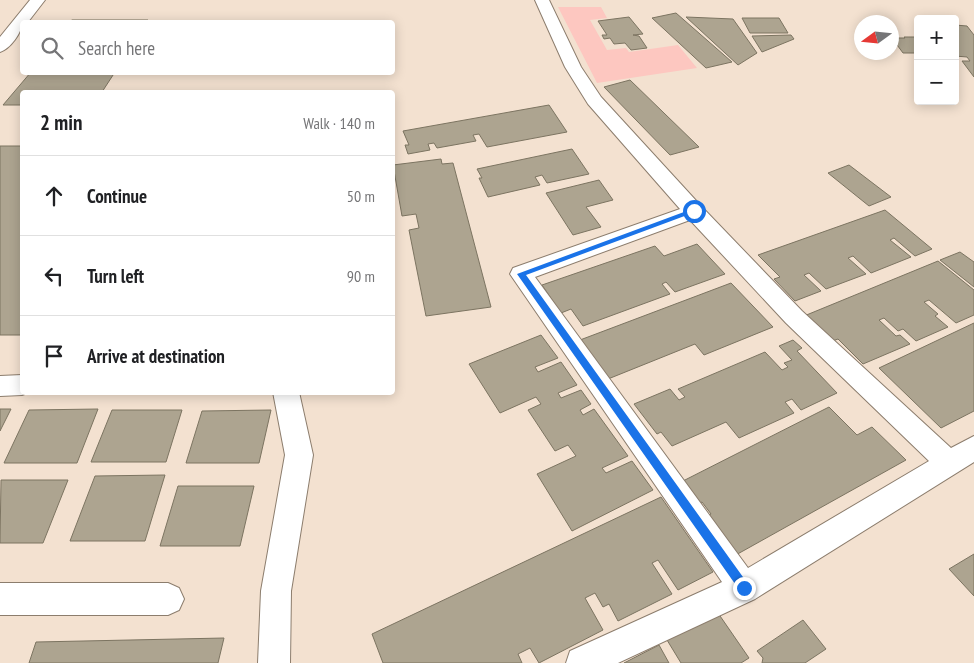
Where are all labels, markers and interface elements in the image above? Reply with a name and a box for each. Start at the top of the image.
north arrow [854,15,899,60]
map controls [914,15,959,105]
button: + [914,15,959,60]
search box [20,20,395,75]
icon: search [38,34,66,62]
text: Search here [78,36,155,60]
button: − [914,60,959,105]
text: 2 min [40,109,82,136]
text: Walk · 140 m [303,113,375,133]
icon: ahead [40,182,68,210]
text: Continue [87,184,147,208]
text: 50 m [347,186,375,206]
route start [683,200,706,223]
icon: left [40,262,68,290]
text: Turn left [87,264,144,288]
text: 90 m [347,266,375,286]
icon: arrive [40,342,68,370]
text: Arrive at destination [87,344,225,368]
route end [733,577,756,600]

